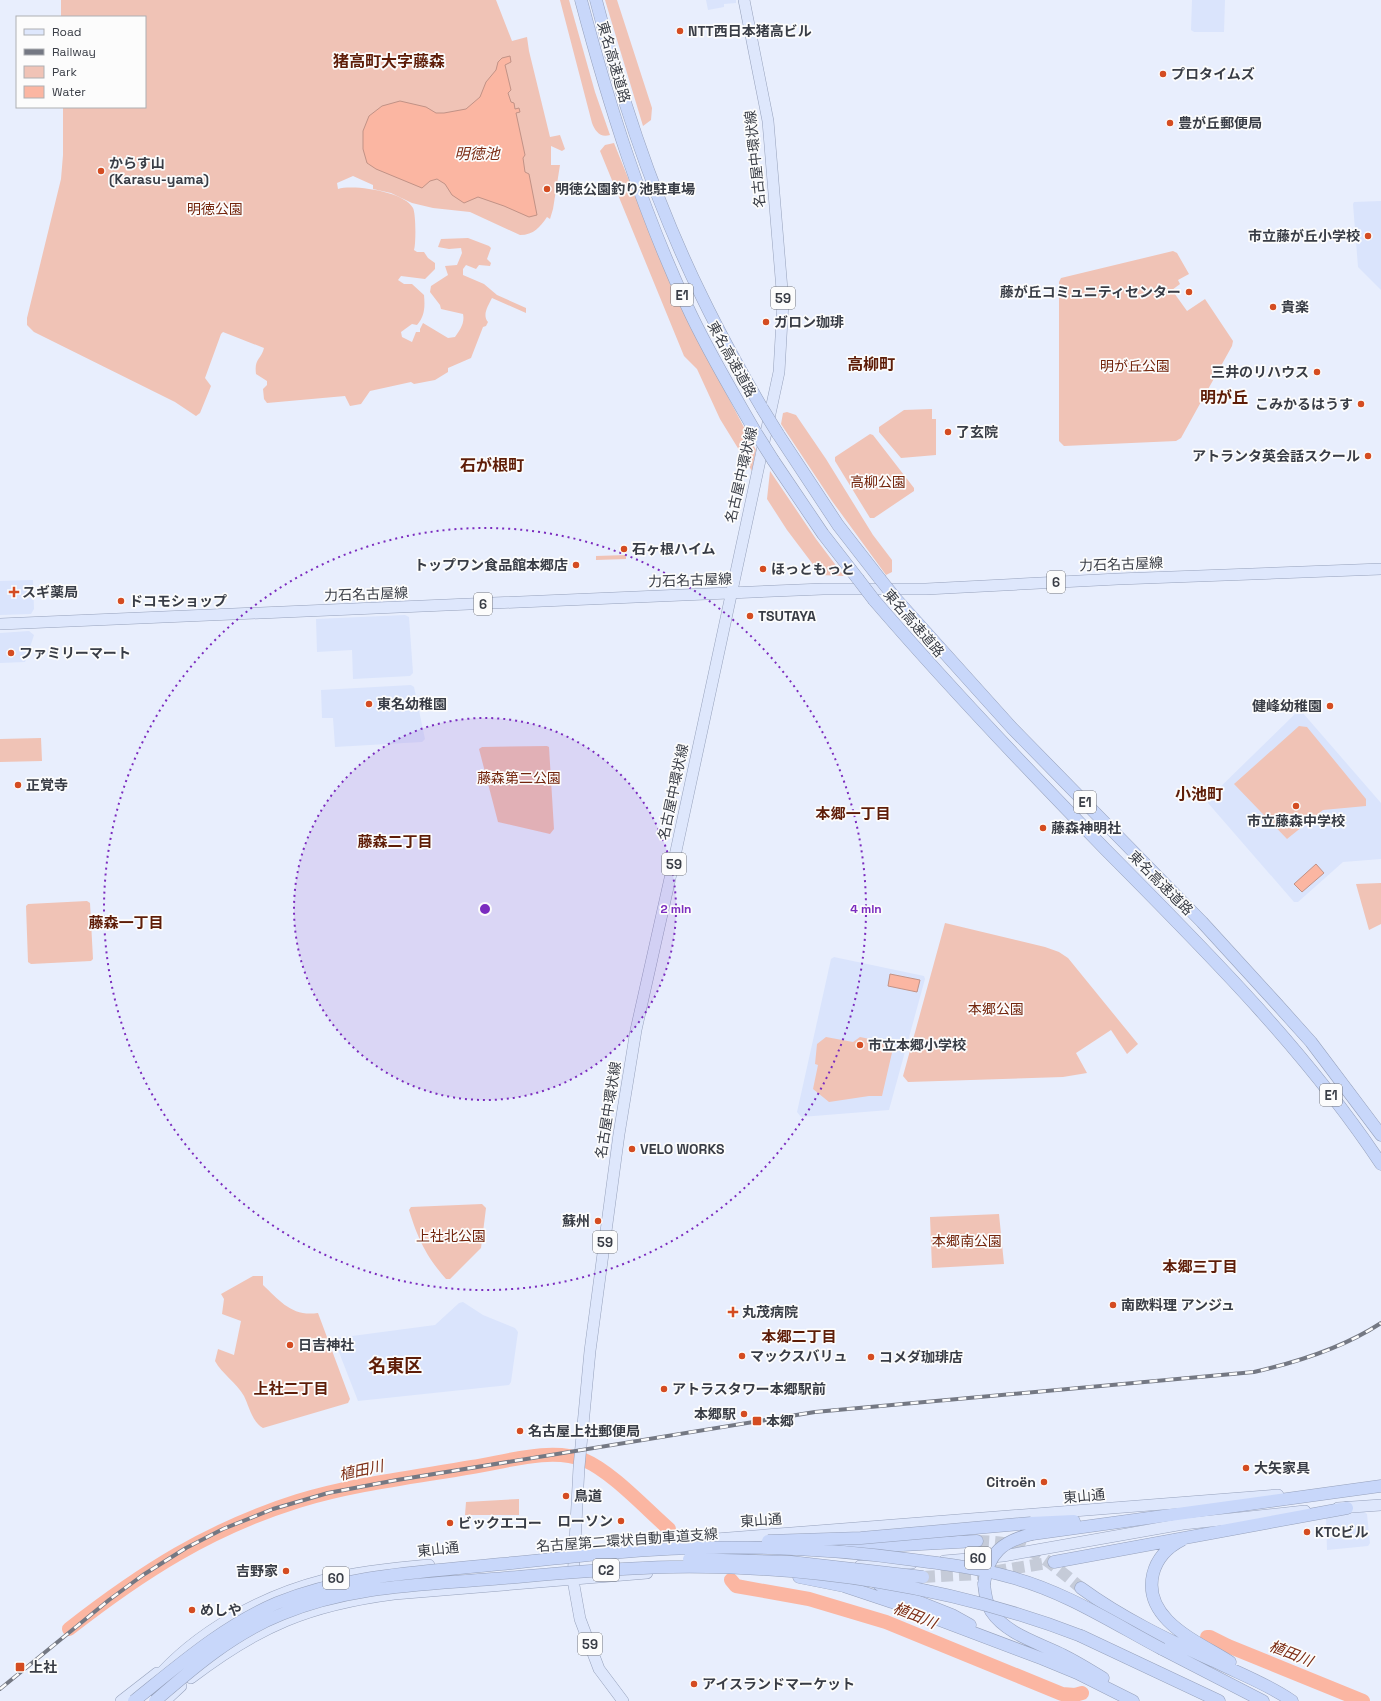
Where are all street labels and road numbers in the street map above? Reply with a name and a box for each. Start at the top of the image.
street label: 東名高速道路 [594,19,634,105]
street label: 名古屋中環状線 [741,109,769,209]
road number: E1 [671,284,693,306]
road number: 59 [771,287,795,309]
street label: 東名高速道路 [704,318,760,400]
street label: 名古屋中環状線 [721,425,761,525]
street label: 力石名古屋線 [1079,554,1163,574]
street label: 力石名古屋線 [648,570,732,590]
road number: 6 [1047,571,1065,593]
street label: 力石名古屋線 [324,584,408,604]
street label: 東名高速道路 [880,585,948,661]
road number: 6 [474,593,492,615]
street label: 名古屋中環状線 [654,742,692,842]
road number: E1 [1074,791,1096,813]
street label: 東名高速道路 [1125,847,1197,919]
road number: 59 [662,853,686,875]
street label: 名古屋中環状線 [591,1060,625,1160]
road number: E1 [1320,1084,1342,1106]
road number: 59 [593,1231,617,1253]
street label: 東山通 [1062,1485,1106,1507]
street label: 東山通 [739,1510,783,1530]
street label: 名古屋第二環状自動車道支線 [536,1525,718,1555]
street label: 東山通 [416,1538,460,1560]
road number: 60 [965,1547,991,1569]
road number: C2 [593,1559,619,1581]
road number: 60 [323,1567,349,1589]
road number: 59 [578,1633,602,1655]

